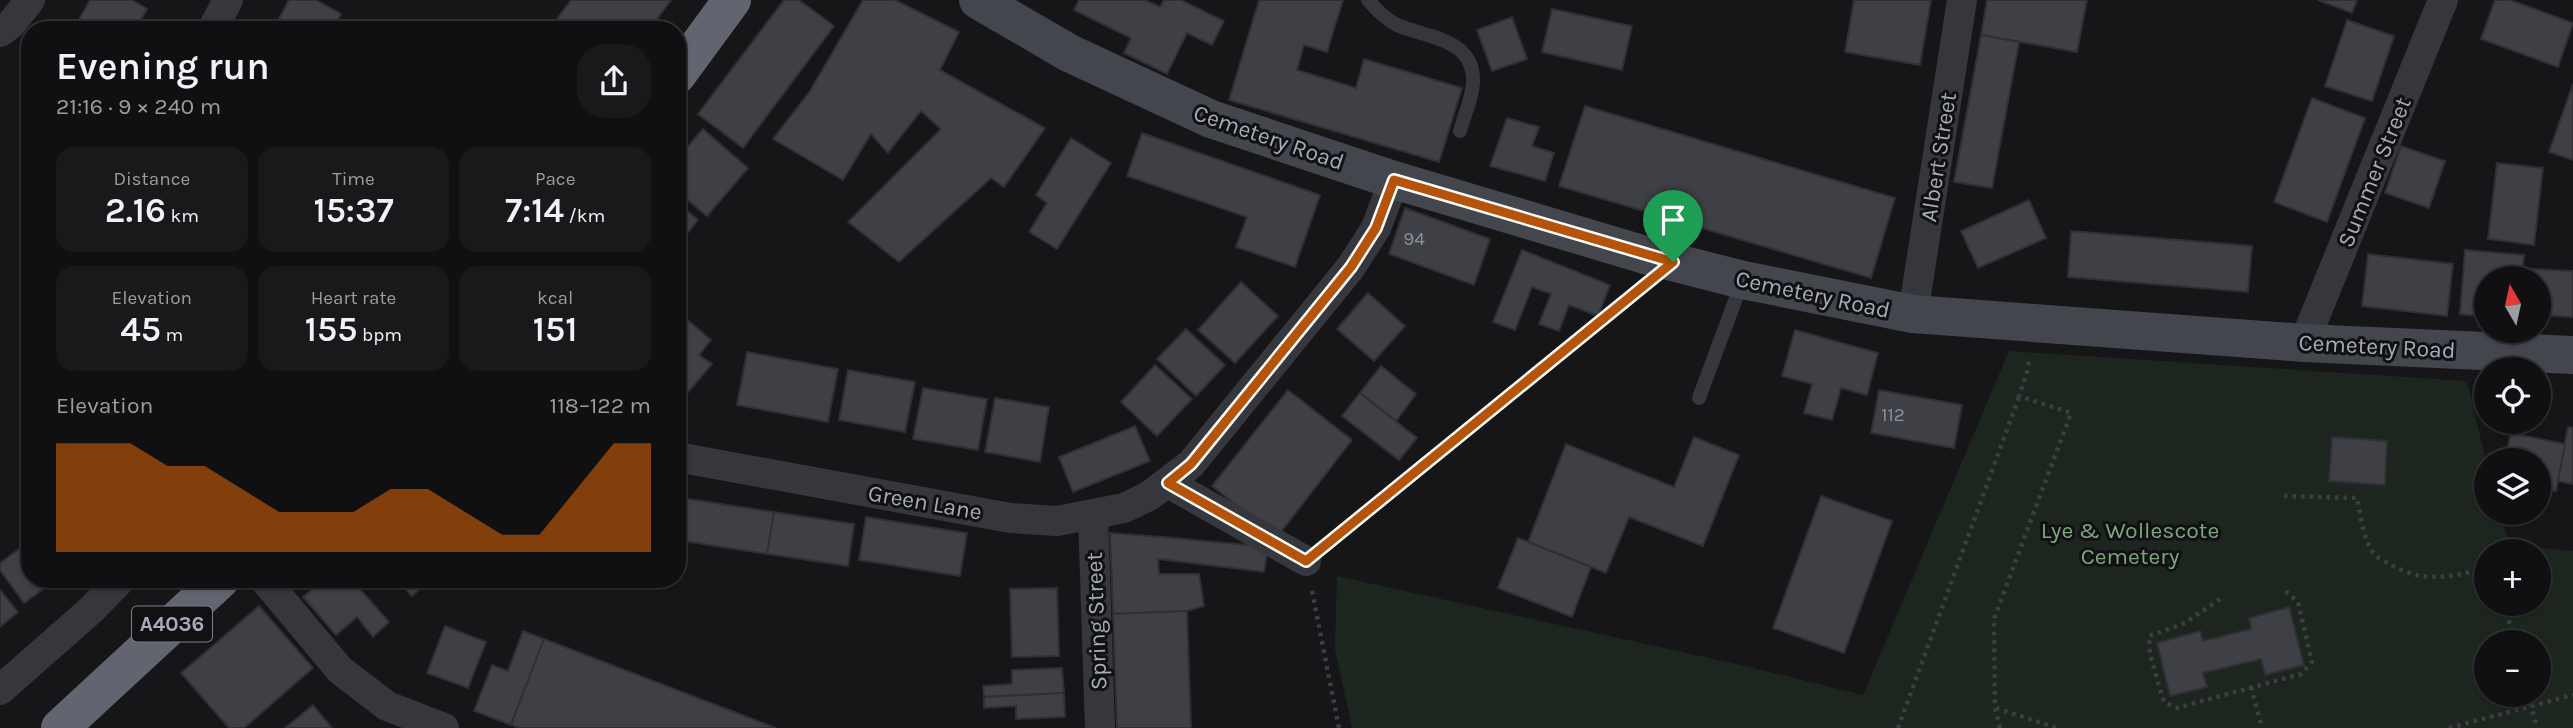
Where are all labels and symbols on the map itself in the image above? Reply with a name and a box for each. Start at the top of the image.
street label: Albert Street [1915,90,1962,224]
street label: Summer Street [2332,93,2417,251]
street label: Cemetery Road [1190,99,1348,176]
pin [1643,190,1703,262]
house number: 94 [1403,228,1425,250]
street label: Cemetery Road [1733,265,1893,324]
north arrow [2474,266,2552,343]
street label: Cemetery Road [2298,329,2456,364]
house number: 112 [1881,404,1905,426]
street label: Green Lane [866,479,984,526]
park label: Lye & Wollescote Cemetery [2041,517,2219,570]
street label: Spring Street [1081,551,1112,690]
road number: A4036 [132,606,212,642]

